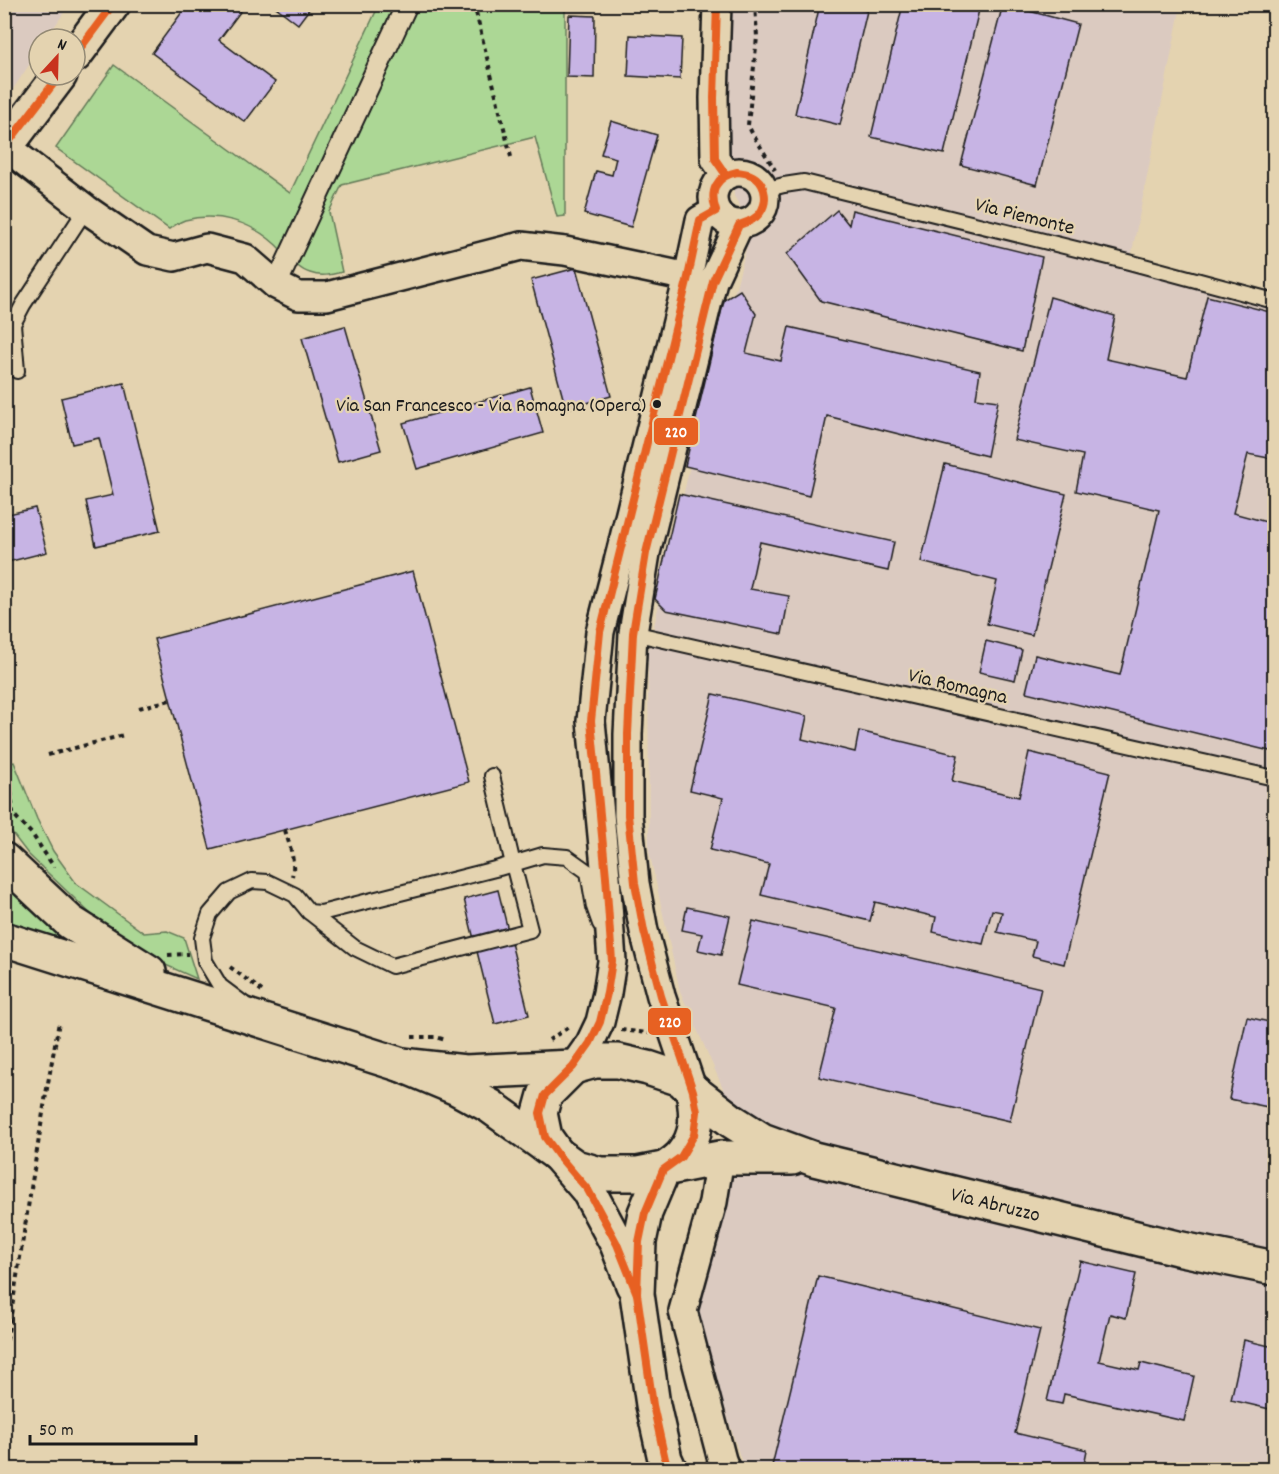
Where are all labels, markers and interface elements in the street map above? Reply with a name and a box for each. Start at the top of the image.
north arrow [27,27,87,87]
text: N [54,33,70,58]
street label: Via Piemonte [971,191,1077,245]
place label: Via San Francesco - Via Romagna (Opera) [336,393,646,421]
marker: Via San Francesco - Via Romagna (Opera) [651,398,663,410]
line badge: 220 [653,417,699,446]
text: 220 [665,422,687,445]
street label: Via Romagna [905,662,1011,714]
line badge: 220 [647,1007,692,1036]
text: 220 [659,1012,681,1035]
street label: Via Abruzzo [947,1181,1043,1232]
scale bar [30,1408,196,1446]
text: 50 m [39,1419,74,1444]

